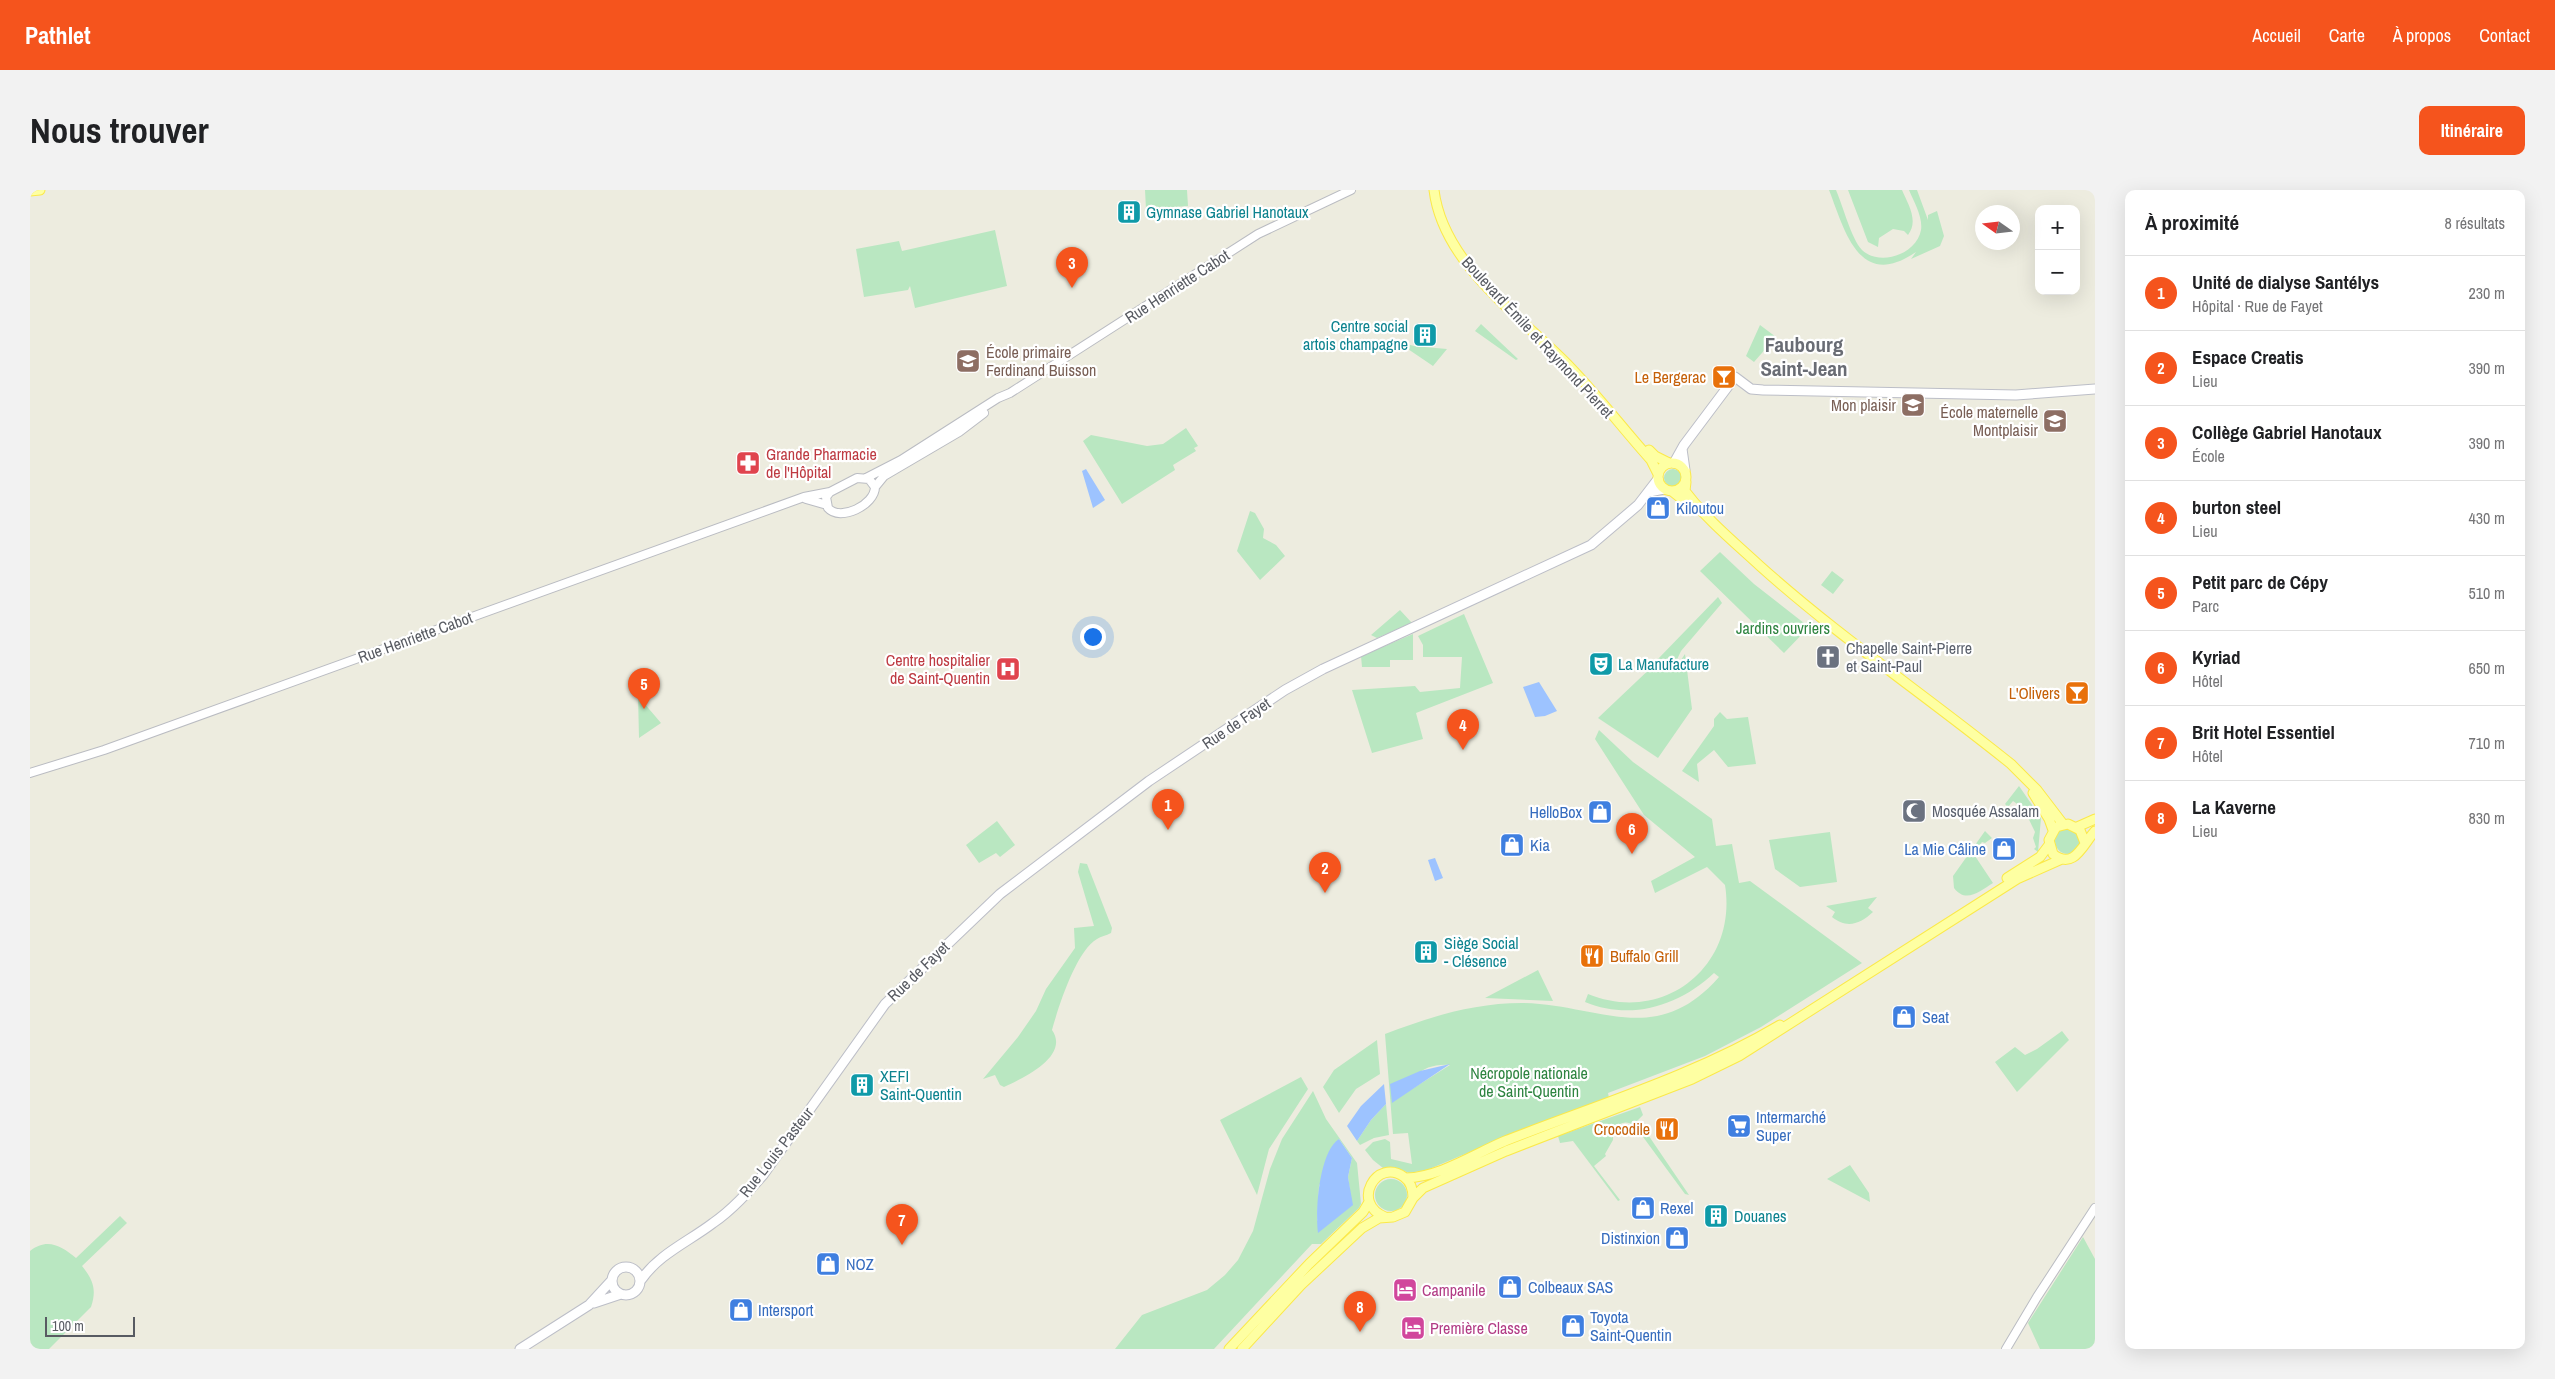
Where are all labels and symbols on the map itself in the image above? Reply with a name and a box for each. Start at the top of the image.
building icon: Gymnase Gabriel Hanotaux [1116,199,1142,225]
place label: Gymnase Gabriel Hanotaux [1146,201,1309,223]
north arrow [1975,205,2020,250]
street label: Rue Henriette Cabot [1121,244,1234,328]
pin: 3 [1056,247,1088,288]
street label: Boulevard Émile et Raymond Pierret [1457,251,1619,423]
place label: Centre social artois champagne [1303,315,1408,355]
building icon: Centre social artois champagne [1412,322,1438,348]
district label: Faubourg Saint-Jean [1760,330,1848,383]
place label: École primaire Ferdinand Buisson [986,341,1096,381]
school or university icon: École primaire Ferdinand Buisson [955,348,981,374]
bar icon: Le Bergerac [1711,364,1737,390]
place label: Le Bergerac [1635,366,1706,388]
school or university icon: Mon plaisir [1900,392,1926,418]
place label: Mon plaisir [1831,394,1897,416]
place label: École maternelle Montplaisir [1940,401,2039,441]
school or university icon: École maternelle Montplaisir [2042,408,2068,434]
place label: Grande Pharmacie de l'Hôpital [766,443,877,483]
pharmacy icon: Grande Pharmacie de l'Hôpital [735,450,761,476]
shop icon: Kiloutou [1645,495,1671,521]
place label: Kiloutou [1676,497,1724,519]
street label: Rue Henriette Cabot [355,606,476,668]
park label: Jardins ouvriers [1736,617,1830,639]
your location [1080,624,1106,650]
place label: Chapelle Saint-Pierre et Saint-Paul [1846,637,1972,677]
church icon: Chapelle Saint-Pierre et Saint-Paul [1815,644,1841,670]
place label: Centre hospitalier de Saint-Quentin [886,649,991,689]
theatre icon: La Manufacture [1588,651,1614,677]
place label: La Manufacture [1618,653,1709,675]
hospital icon: Centre hospitalier de Saint-Quentin [995,656,1021,682]
pin: 5 [628,668,660,709]
bar icon: L'Olivers [2064,680,2090,706]
place label: L'Olivers [2009,682,2060,704]
street label: Rue de Fayet [1197,692,1275,754]
pin: 4 [1447,709,1479,750]
pin: 1 [1152,789,1184,830]
mosque icon: Mosquée Assalam [1901,798,1927,824]
shop icon: HelloBox [1587,799,1613,825]
place label: Mosquée Assalam [1932,800,2039,822]
place label: HelloBox [1530,801,1582,823]
pin: 6 [1616,813,1648,854]
shop icon: Kia [1499,832,1525,858]
place label: Kia [1530,834,1550,856]
shop icon: La Mie Câline [1991,836,2017,862]
place label: La Mie Câline [1904,838,1986,860]
pin: 2 [1309,852,1341,893]
place label: Siège Social - Clésence [1444,932,1518,972]
street label: Rue de Fayet [882,936,954,1006]
building icon: Siège Social - Clésence [1413,939,1439,965]
restaurant icon: Buffalo Grill [1579,943,1605,969]
place label: Buffalo Grill [1610,945,1678,967]
shop icon: Seat [1891,1004,1917,1030]
place label: Seat [1922,1006,1949,1028]
park label: Nécropole nationale de Saint-Quentin [1470,1062,1588,1102]
place label: XEFI Saint-Quentin [880,1065,962,1105]
building icon: XEFI Saint-Quentin [849,1072,875,1098]
street label: Rue Louis Pasteur [734,1102,819,1202]
place label: Intermarché Super [1756,1106,1826,1146]
supermarket icon: Intermarché Super [1726,1113,1752,1139]
restaurant icon: Crocodile [1654,1116,1680,1142]
place label: Crocodile [1594,1118,1650,1140]
shop icon: Rexel [1630,1195,1656,1221]
place label: Rexel [1660,1197,1694,1219]
building icon: Douanes [1703,1203,1729,1229]
pin: 7 [886,1204,918,1245]
place label: Douanes [1734,1205,1787,1227]
shop icon: Distinxion [1664,1225,1690,1251]
place label: Distinxion [1601,1227,1660,1249]
shop icon: NOZ [815,1251,841,1277]
place label: NOZ [846,1253,874,1275]
shop icon: Colbeaux SAS [1497,1274,1523,1300]
place label: Colbeaux SAS [1528,1276,1614,1298]
hotel icon: Campanile [1392,1277,1418,1303]
place label: Campanile [1422,1279,1485,1301]
pin: 8 [1344,1291,1376,1332]
shop icon: Intersport [728,1297,754,1323]
place label: Intersport [758,1299,814,1321]
place label: Toyota Saint-Quentin [1590,1306,1672,1346]
shop icon: Toyota Saint-Quentin [1560,1313,1586,1339]
scale bar [45,1314,135,1337]
hotel icon: Première Classe [1400,1315,1426,1341]
place label: Première Classe [1430,1317,1528,1339]

